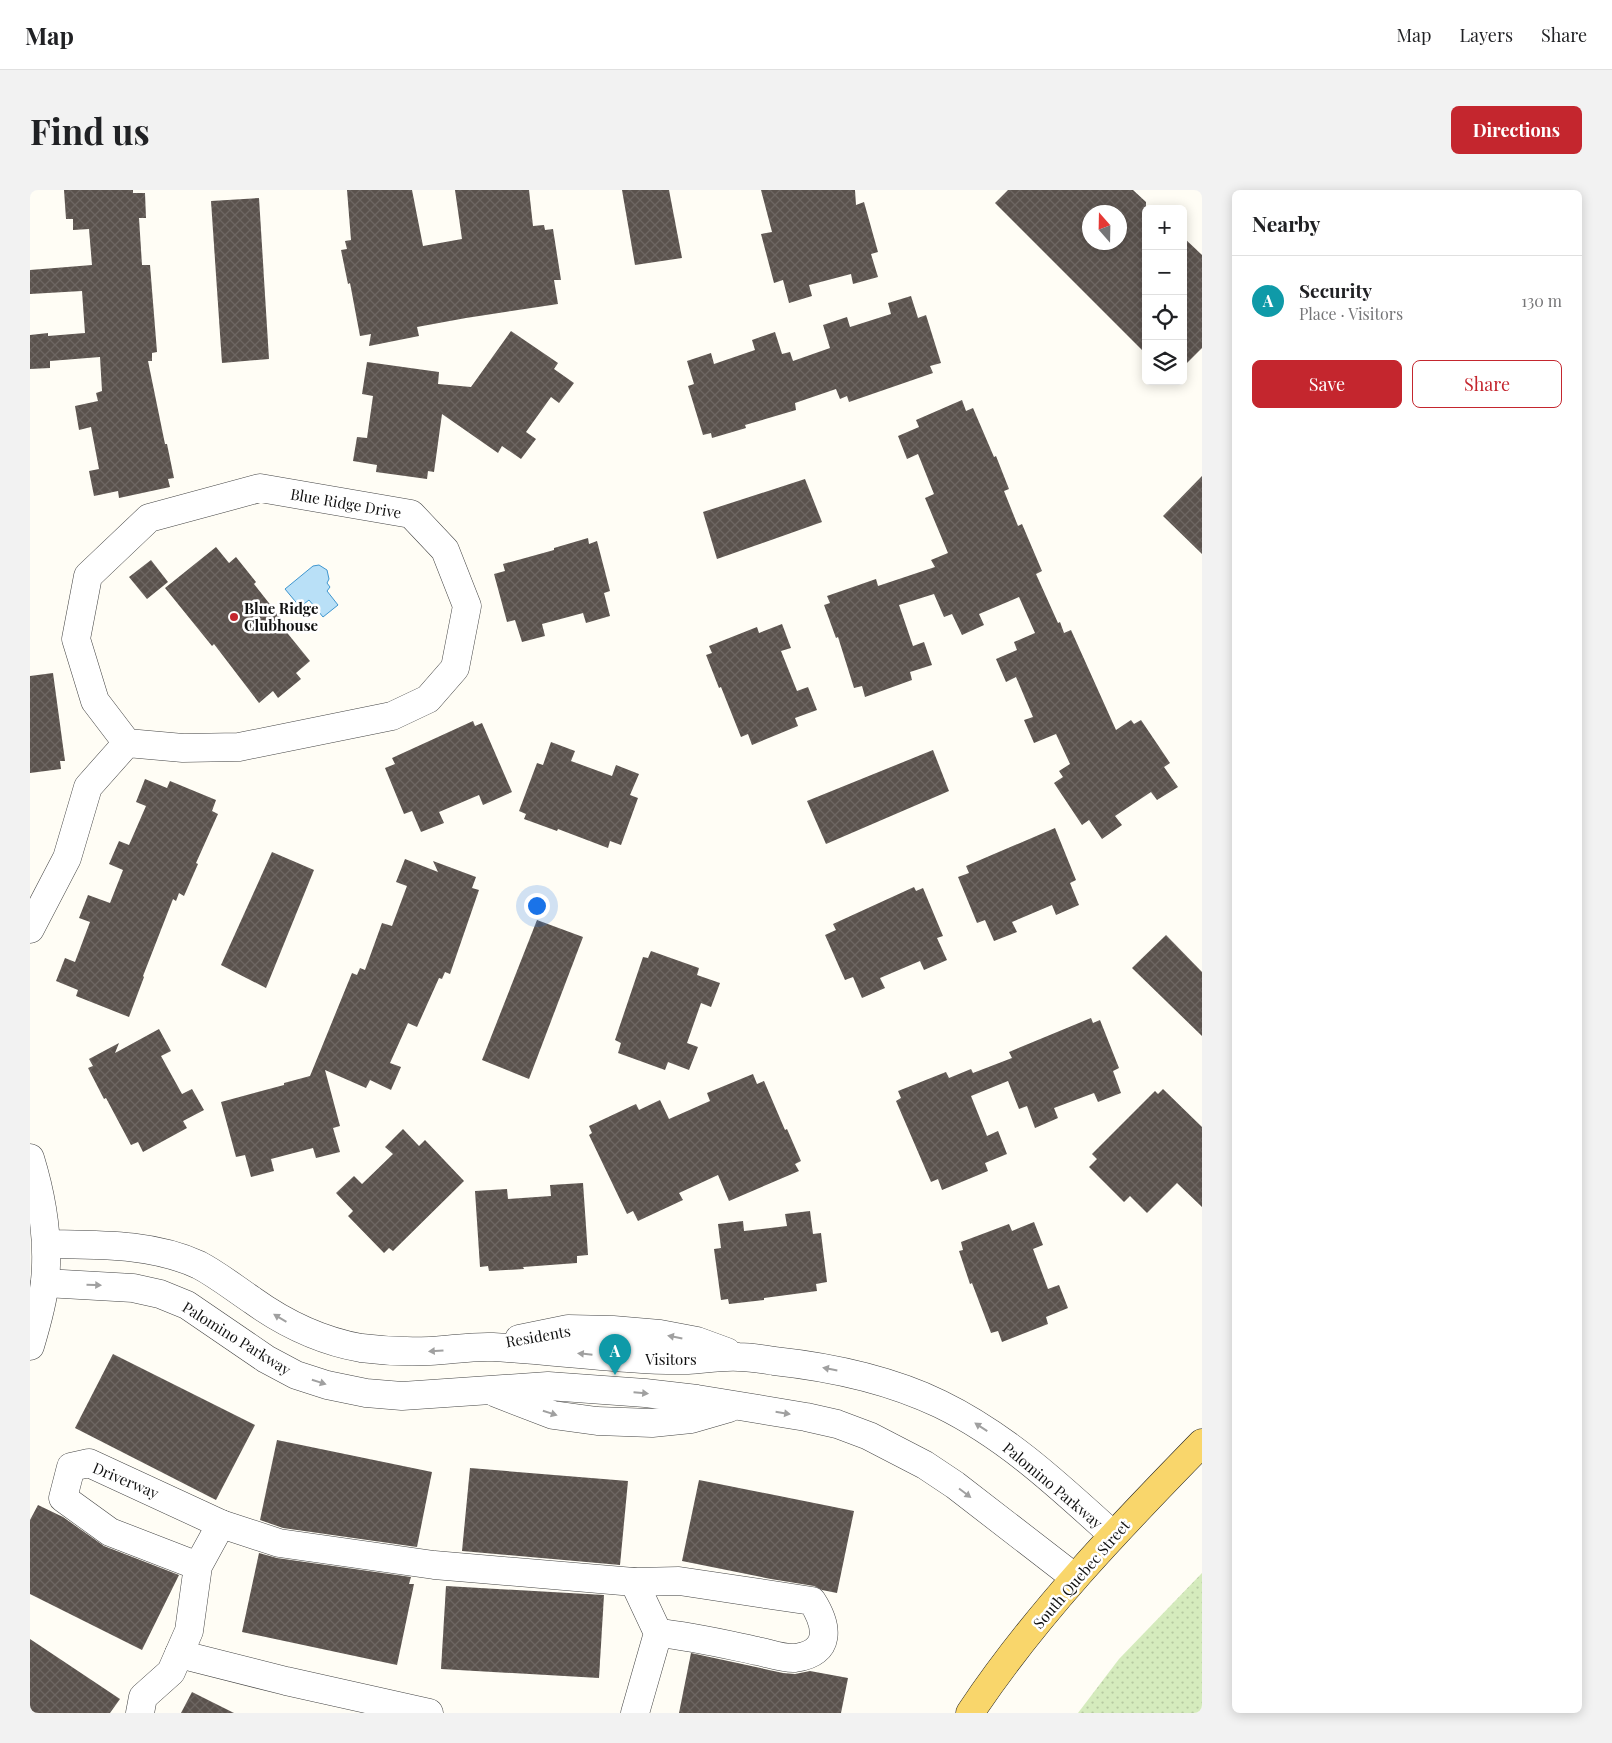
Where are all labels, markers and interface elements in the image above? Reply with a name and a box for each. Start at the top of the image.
text: Map [25,19,74,51]
text: Map [1396,23,1431,47]
text: Layers [1459,23,1513,47]
text: Share [1541,23,1587,47]
button: Directions [1451,106,1582,154]
text: Find us [30,107,150,154]
north arrow [1082,205,1127,250]
map controls [1142,205,1187,385]
button: + [1142,205,1187,250]
text: Nearby [1252,209,1321,237]
button: − [1142,250,1187,295]
text: Security [1299,277,1372,303]
text: A [1263,290,1273,311]
text: 130 m [1521,290,1562,311]
button: locate [1142,295,1187,340]
text: Place · Visitors [1299,303,1403,324]
button: layers [1142,340,1187,385]
button: Save [1252,360,1402,408]
button: Share [1412,360,1562,408]
street label: Blue Ridge Drive [289,483,403,523]
place label: Blue Ridge Clubhouse [244,598,319,635]
marker: Blue Ridge Clubhouse [228,611,240,623]
your location [524,893,550,919]
one-way arrow [86,1281,102,1289]
street label: Palomino Parkway [179,1297,295,1380]
one-way arrow [273,1313,286,1323]
street label: Residents [504,1320,572,1352]
one-way arrow [667,1332,683,1340]
pin: A [599,1334,631,1375]
one-way arrow [428,1347,444,1355]
street label: Visitors [644,1349,697,1369]
one-way arrow [576,1350,592,1358]
one-way arrow [821,1365,837,1373]
one-way arrow [312,1379,327,1387]
one-way arrow [634,1390,650,1398]
one-way arrow [776,1409,792,1417]
one-way arrow [542,1410,557,1418]
one-way arrow [974,1422,987,1432]
street label: Palomino Parkway [999,1437,1107,1533]
street label: Driverway [90,1457,162,1503]
one-way arrow [958,1488,972,1498]
street label: South Quebec Street [1028,1515,1134,1633]

